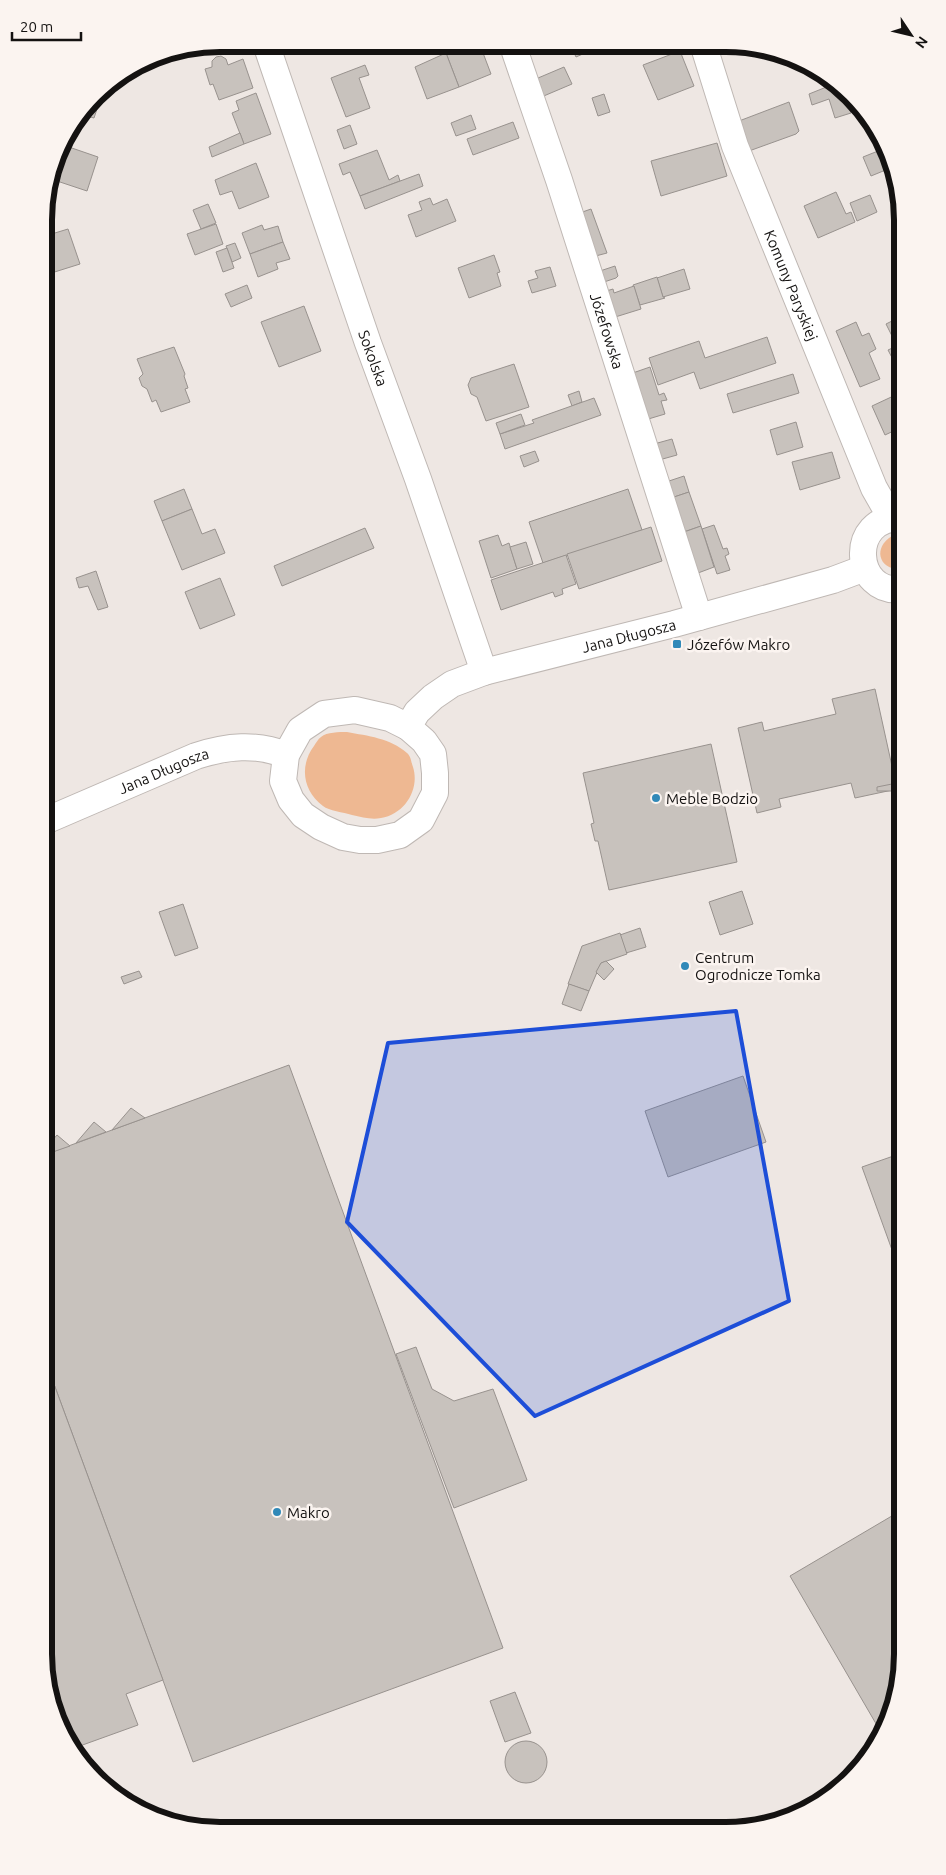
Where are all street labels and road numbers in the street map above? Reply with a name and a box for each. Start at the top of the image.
street label: Komuny Paryskiej [762,227,822,343]
street label: Józefowska [587,291,627,371]
street label: Sokolska [356,328,392,388]
street label: Jana Długosza [580,615,678,655]
street label: Jana Długosza [116,744,211,797]

